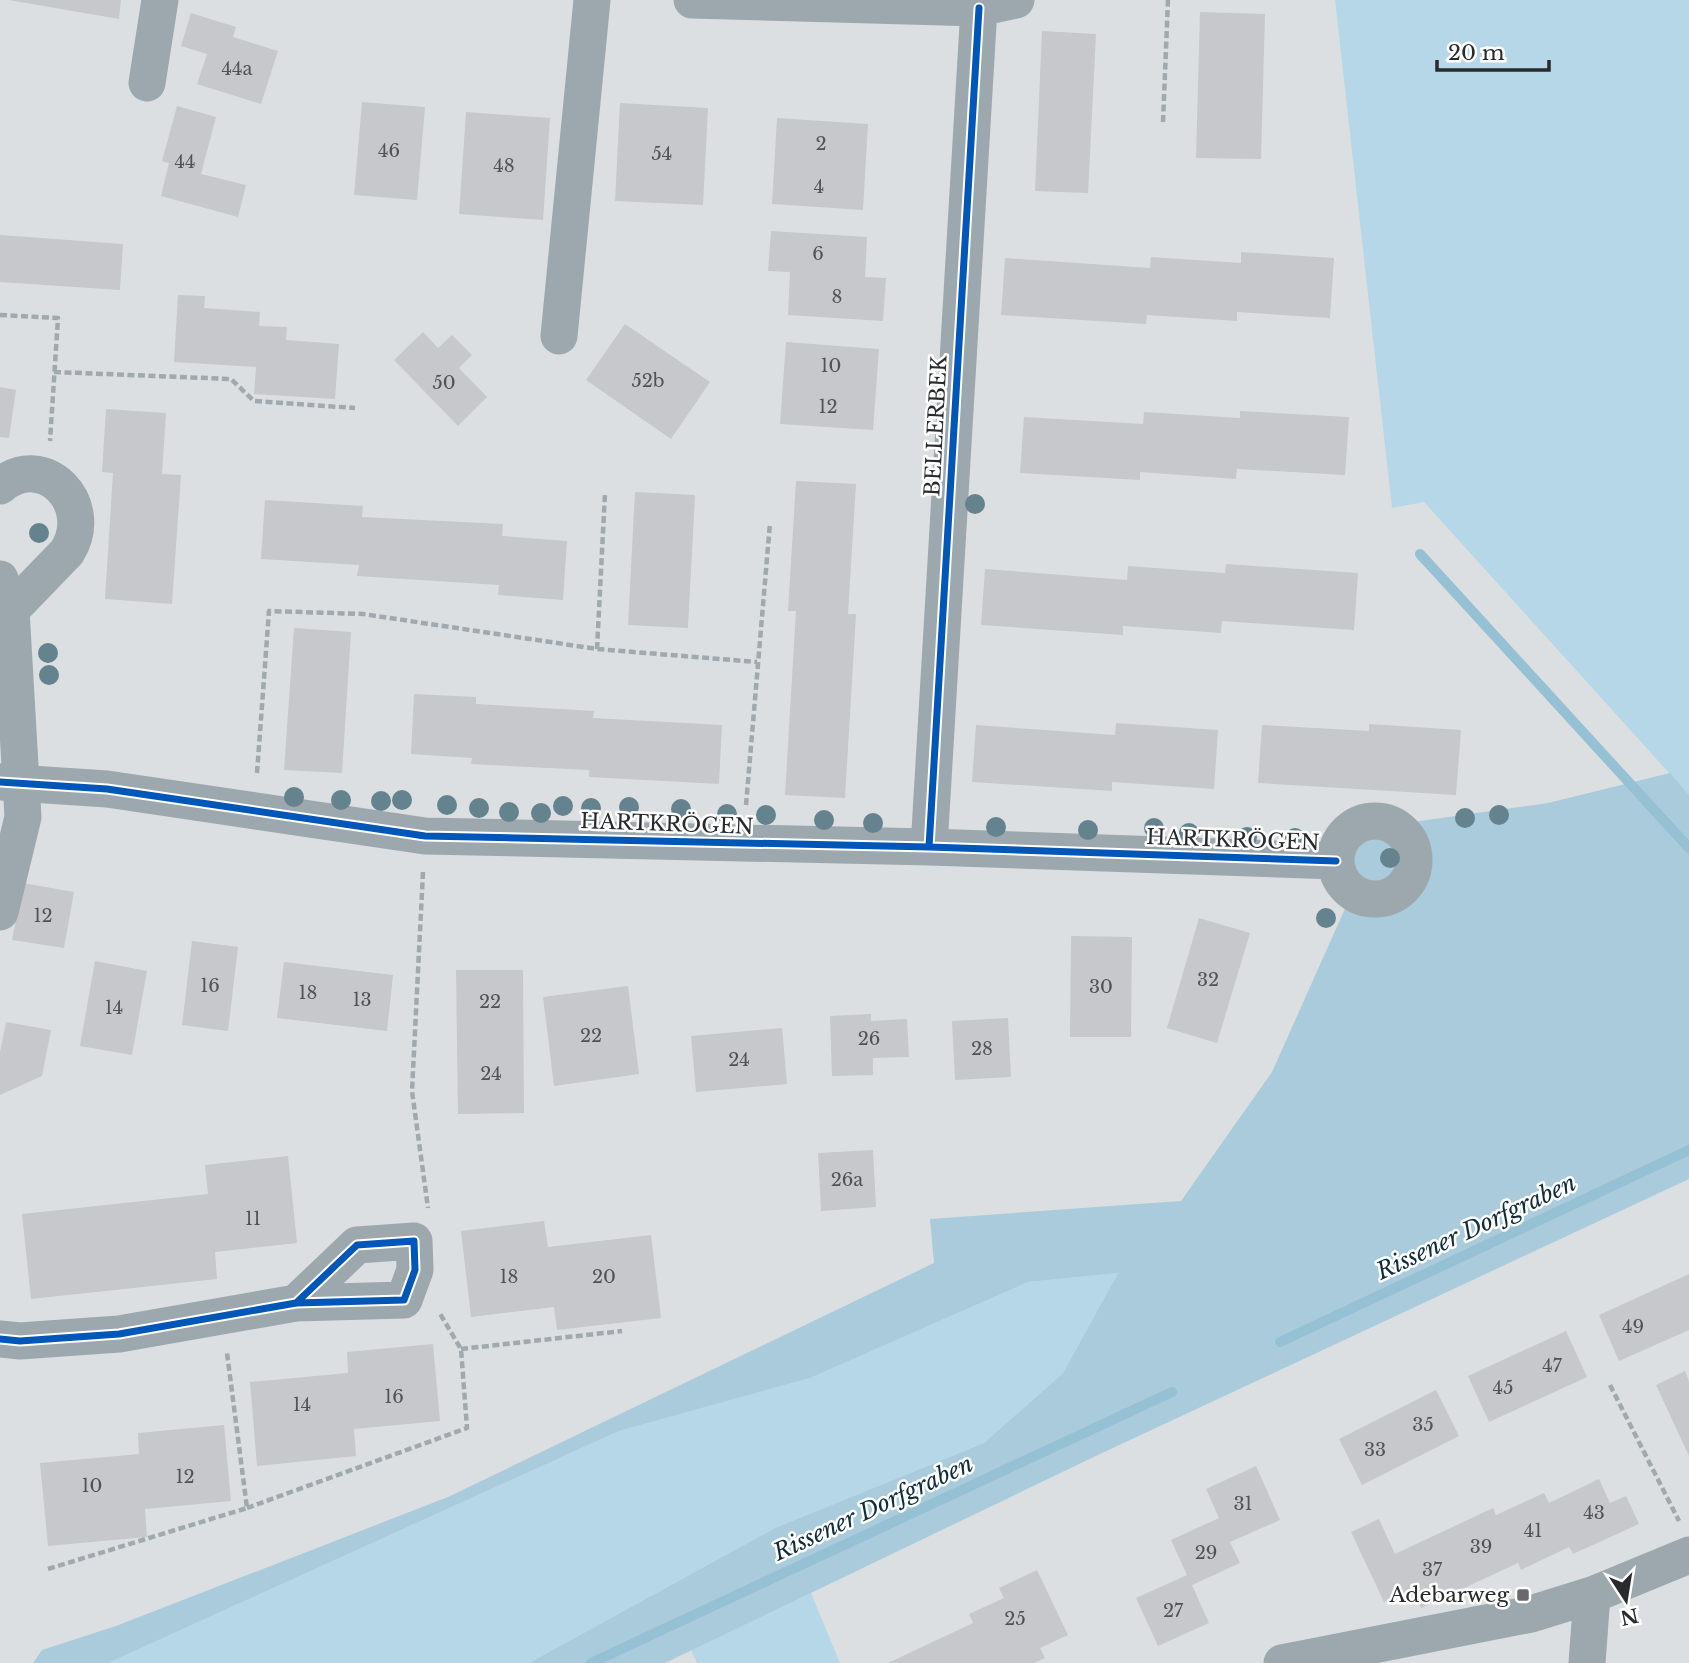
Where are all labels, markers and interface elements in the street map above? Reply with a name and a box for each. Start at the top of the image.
scale bar [1437,28,1549,72]
text: 20 m [1448,40,1505,66]
house number: 44a [221,58,253,80]
house number: 2 [815,133,827,155]
house number: 46 [378,140,400,162]
house number: 54 [652,143,672,165]
house number: 44 [174,151,196,173]
house number: 48 [493,155,515,177]
house number: 4 [814,176,824,198]
house number: 6 [812,243,824,265]
house number: 8 [832,286,842,308]
street label: BELLERBEK [919,354,953,497]
house number: 10 [821,355,841,377]
house number: 52b [631,370,665,392]
house number: 50 [432,372,456,394]
house number: 12 [818,396,838,418]
street label: HARTKRÖGEN [580,808,754,840]
street label: HARTKRÖGEN [1146,824,1320,856]
house number: 12 [33,905,53,927]
house number: 32 [1197,969,1219,991]
house number: 16 [200,975,220,997]
house number: 30 [1089,976,1113,998]
house number: 18 [299,982,317,1004]
house number: 13 [352,989,372,1011]
house number: 22 [479,991,501,1013]
house number: 14 [105,997,123,1019]
house number: 22 [580,1025,602,1047]
house number: 26 [858,1028,880,1050]
house number: 28 [971,1038,993,1060]
house number: 24 [728,1049,750,1071]
house number: 24 [480,1063,502,1085]
water label: Rissener Dorfgraben [1371,1168,1580,1286]
house number: 26a [831,1169,863,1191]
house number: 11 [245,1208,261,1230]
house number: 18 [500,1266,518,1288]
house number: 20 [592,1266,616,1288]
house number: 49 [1622,1316,1644,1338]
house number: 47 [1542,1355,1563,1377]
house number: 45 [1493,1377,1513,1399]
house number: 16 [384,1386,404,1408]
house number: 14 [293,1394,311,1416]
house number: 35 [1412,1414,1434,1436]
house number: 33 [1364,1439,1386,1461]
water label: Rissener Dorfgraben [768,1449,977,1567]
house number: 12 [175,1466,195,1488]
house number: 10 [82,1475,102,1497]
house number: 31 [1233,1493,1253,1515]
house number: 43 [1583,1502,1605,1524]
house number: 41 [1524,1520,1542,1542]
house number: 39 [1470,1536,1492,1558]
house number: 29 [1195,1542,1217,1564]
house number: 37 [1422,1559,1443,1581]
north arrow [1591,1565,1661,1635]
place label: Adebarweg [1388,1582,1509,1608]
marker: Adebarweg [1515,1587,1531,1603]
house number: 27 [1163,1600,1184,1622]
text: N [1618,1603,1641,1629]
house number: 25 [1004,1608,1026,1630]

